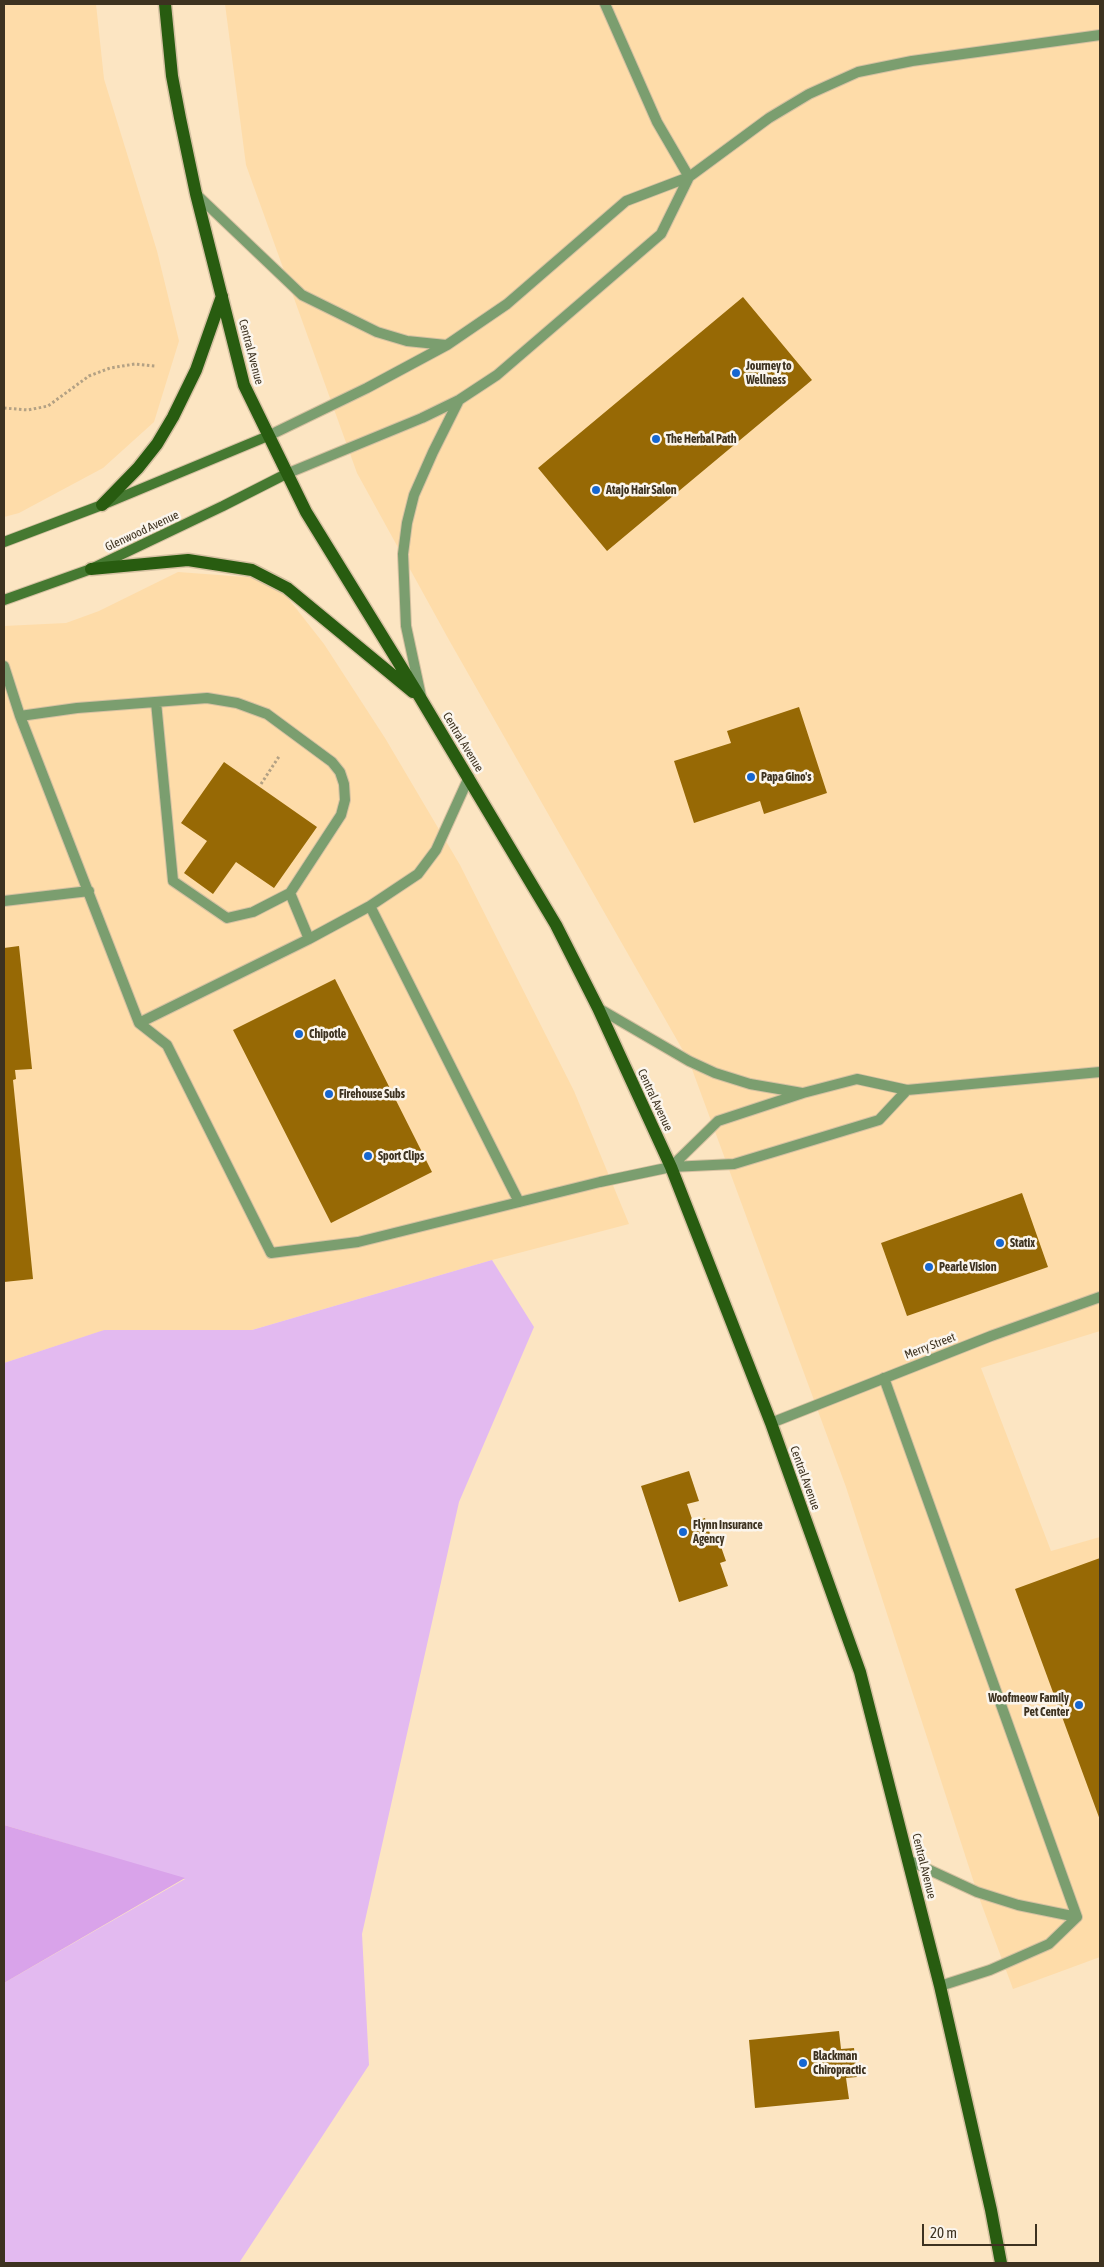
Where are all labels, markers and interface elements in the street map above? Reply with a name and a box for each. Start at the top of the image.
street label: Central Avenue [235,318,267,386]
place label: Journey to Wellness [746,359,792,387]
marker: Journey to Wellness [730,367,742,379]
place label: The Herbal Path [666,432,736,446]
marker: The Herbal Path [650,433,662,445]
place label: Atajo Hair Salon [606,483,677,497]
marker: Atajo Hair Salon [590,484,602,496]
street label: Glenwood Avenue [103,508,181,554]
street label: Central Avenue [440,710,486,774]
place label: Papa Gino's [761,770,811,784]
marker: Papa Gino's [745,771,757,783]
place label: Chipotle [309,1027,346,1041]
marker: Chipotle [293,1028,305,1040]
street label: Central Avenue [634,1067,676,1133]
place label: Firehouse Subs [339,1087,405,1101]
marker: Firehouse Subs [323,1088,335,1100]
place label: Sport Clips [378,1149,424,1163]
marker: Sport Clips [362,1150,374,1162]
place label: Statix [1010,1236,1035,1250]
marker: Statix [994,1237,1006,1249]
place label: Pearle Vision [939,1260,997,1274]
marker: Pearle Vision [923,1261,935,1273]
street label: Merry Street [902,1330,958,1362]
street label: Central Avenue [787,1444,823,1512]
place label: Flynn Insurance Agency [693,1518,763,1546]
marker: Flynn Insurance Agency [677,1526,689,1538]
place label: Woofmeow Family Pet Center [988,1691,1069,1719]
marker: Woofmeow Family Pet Center [1073,1699,1085,1711]
street label: Central Avenue [909,1832,939,1900]
place label: Blackman Chiropractic [813,2049,866,2077]
marker: Blackman Chiropractic [797,2057,809,2069]
scale bar [924,2214,1039,2246]
text: 20 m [930,2224,957,2241]

